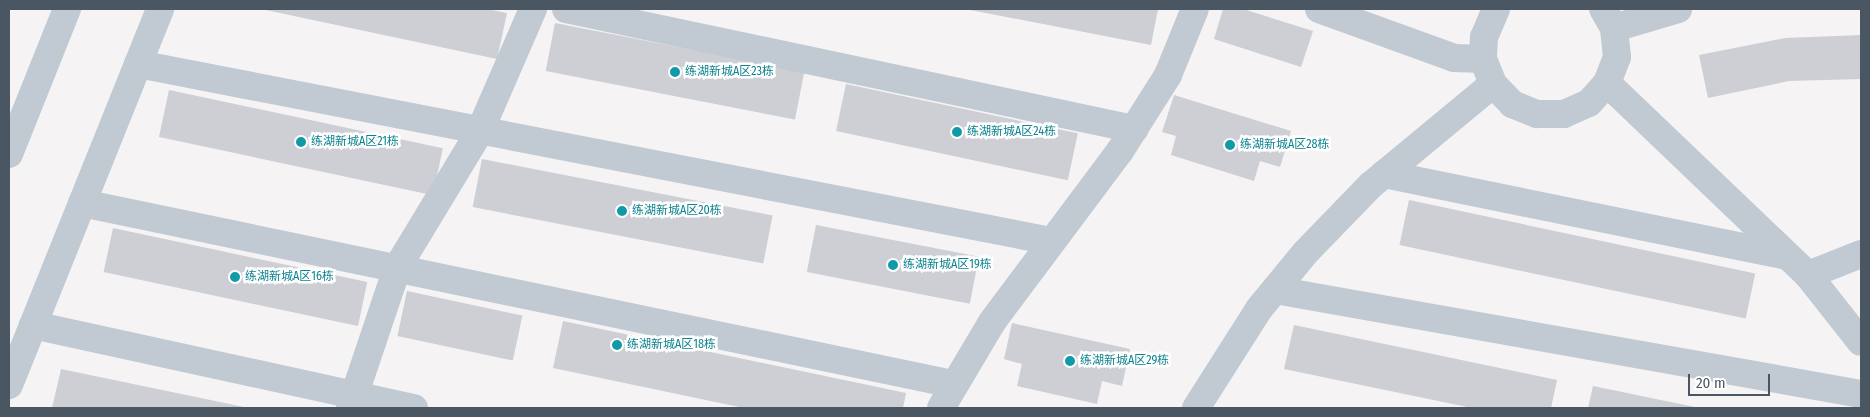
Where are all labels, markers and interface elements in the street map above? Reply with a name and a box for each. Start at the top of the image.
place label: 练湖新城A区23栋 [685,65,774,79]
marker: 练湖新城A区23栋 [669,66,681,78]
place label: 练湖新城A区24栋 [967,125,1056,139]
marker: 练湖新城A区24栋 [951,126,963,138]
place label: 练湖新城A区21栋 [311,135,399,149]
marker: 练湖新城A区21栋 [295,136,307,148]
place label: 练湖新城A区28栋 [1240,138,1330,152]
marker: 练湖新城A区28栋 [1224,139,1236,151]
place label: 练湖新城A区20栋 [632,204,722,218]
marker: 练湖新城A区20栋 [616,205,628,217]
place label: 练湖新城A区19栋 [903,258,992,272]
marker: 练湖新城A区19栋 [887,259,899,271]
place label: 练湖新城A区16栋 [245,270,334,284]
marker: 练湖新城A区16栋 [229,271,241,283]
place label: 练湖新城A区18栋 [627,338,716,352]
marker: 练湖新城A区18栋 [611,339,623,351]
place label: 练湖新城A区29栋 [1080,354,1169,368]
marker: 练湖新城A区29栋 [1064,355,1076,367]
scale bar [1690,364,1772,396]
text: 20 m [1696,374,1726,392]

